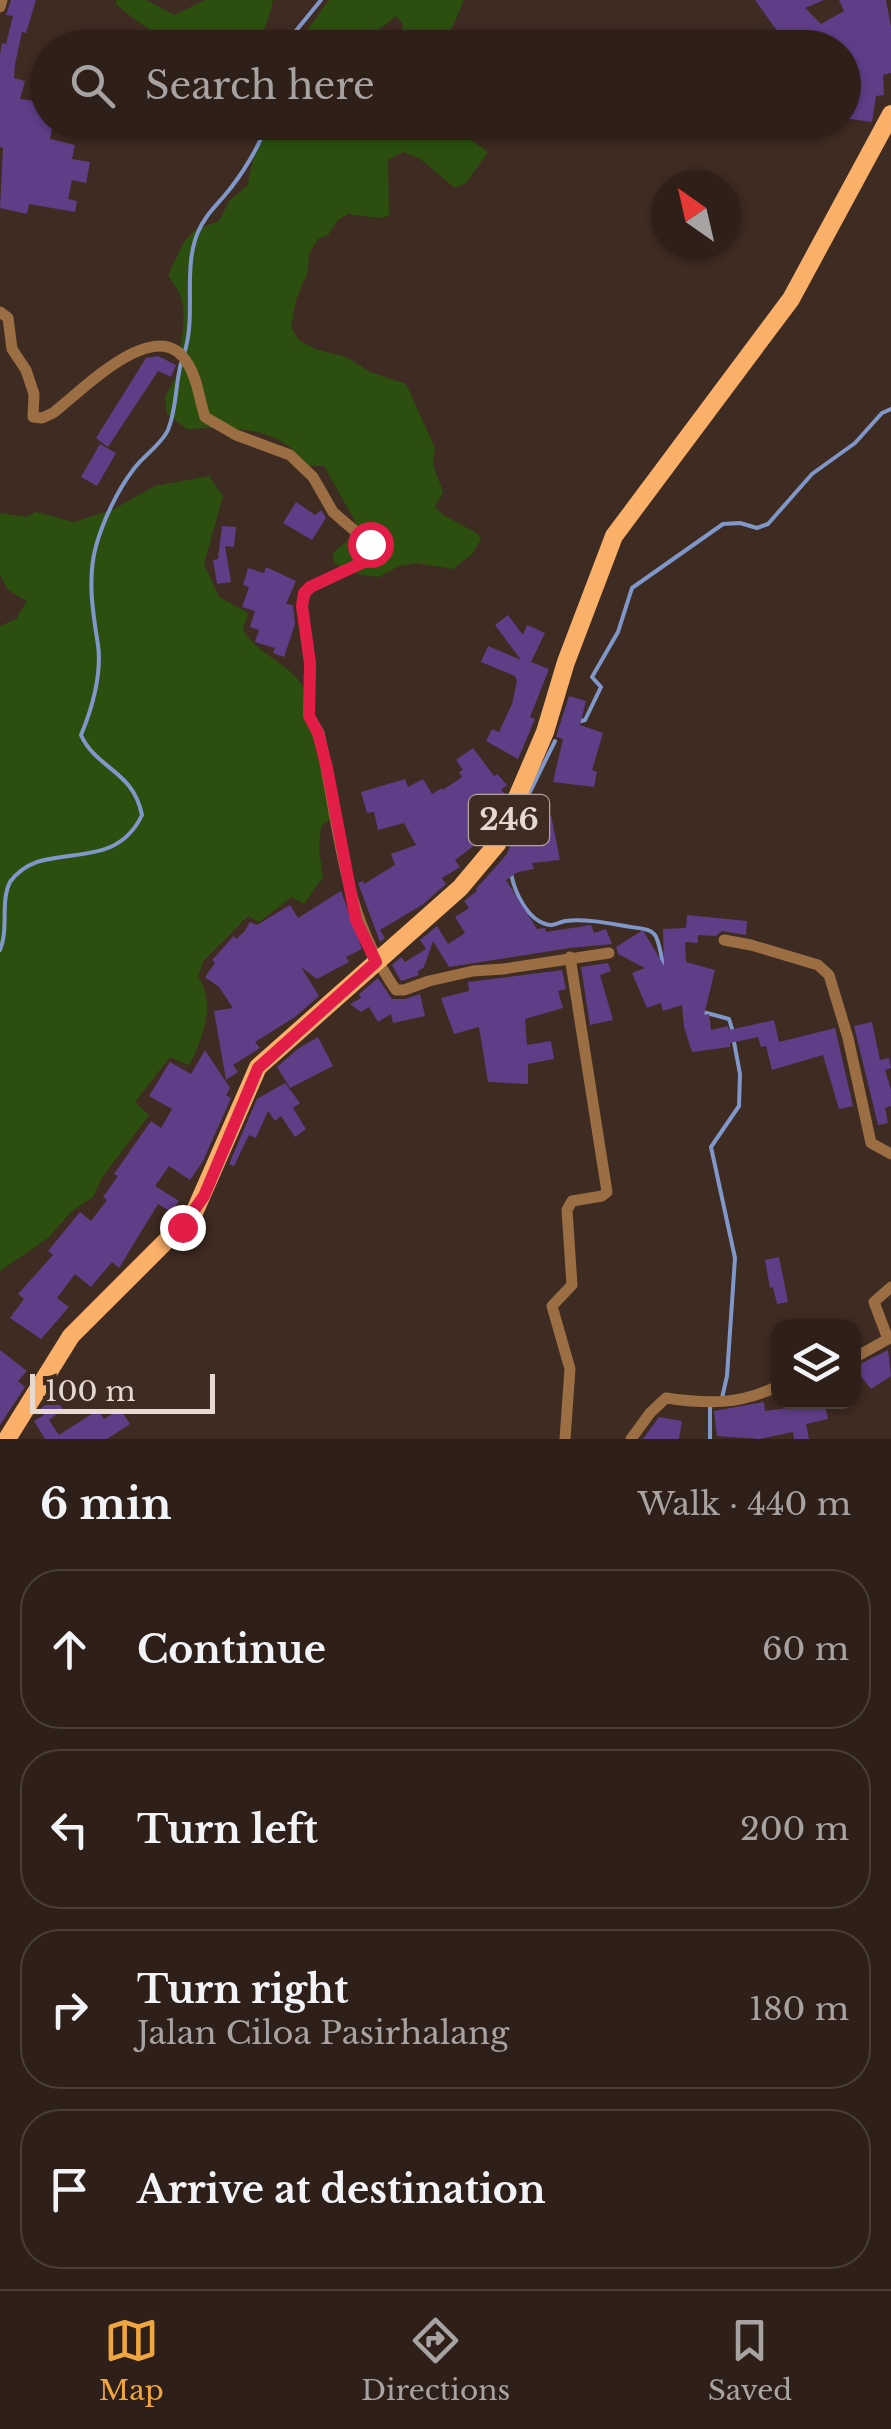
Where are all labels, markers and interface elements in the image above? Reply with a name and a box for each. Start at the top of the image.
search box [30,30,861,140]
icon: search [65,58,120,113]
text: Search here [145,62,375,109]
north arrow [651,170,741,260]
route start [348,522,394,568]
road number: 246 [469,795,549,845]
route end [160,1205,206,1251]
map controls [771,1319,861,1409]
button: layers [771,1319,861,1409]
scale bar [30,1369,215,1414]
text: 100 m [45,1374,136,1409]
text: 6 min [40,1478,172,1530]
text: Walk · 440 m [637,1484,851,1524]
icon: ahead [42,1622,97,1677]
text: Continue [137,1626,326,1673]
text: 60 m [762,1629,849,1669]
icon: left [42,1802,97,1857]
text: Turn left [137,1806,318,1853]
text: 200 m [740,1809,849,1849]
text: Turn right [137,1966,348,2013]
icon: right [42,1982,97,2037]
text: 180 m [749,1989,849,2029]
text: Jalan Ciloa Pasirhalang [137,2013,509,2053]
icon: arrive [42,2162,97,2217]
text: Arrive at destination [137,2166,546,2213]
tab: Map [99,2313,164,2408]
tab: Directions [361,2313,510,2408]
tab: Saved [708,2313,792,2408]

